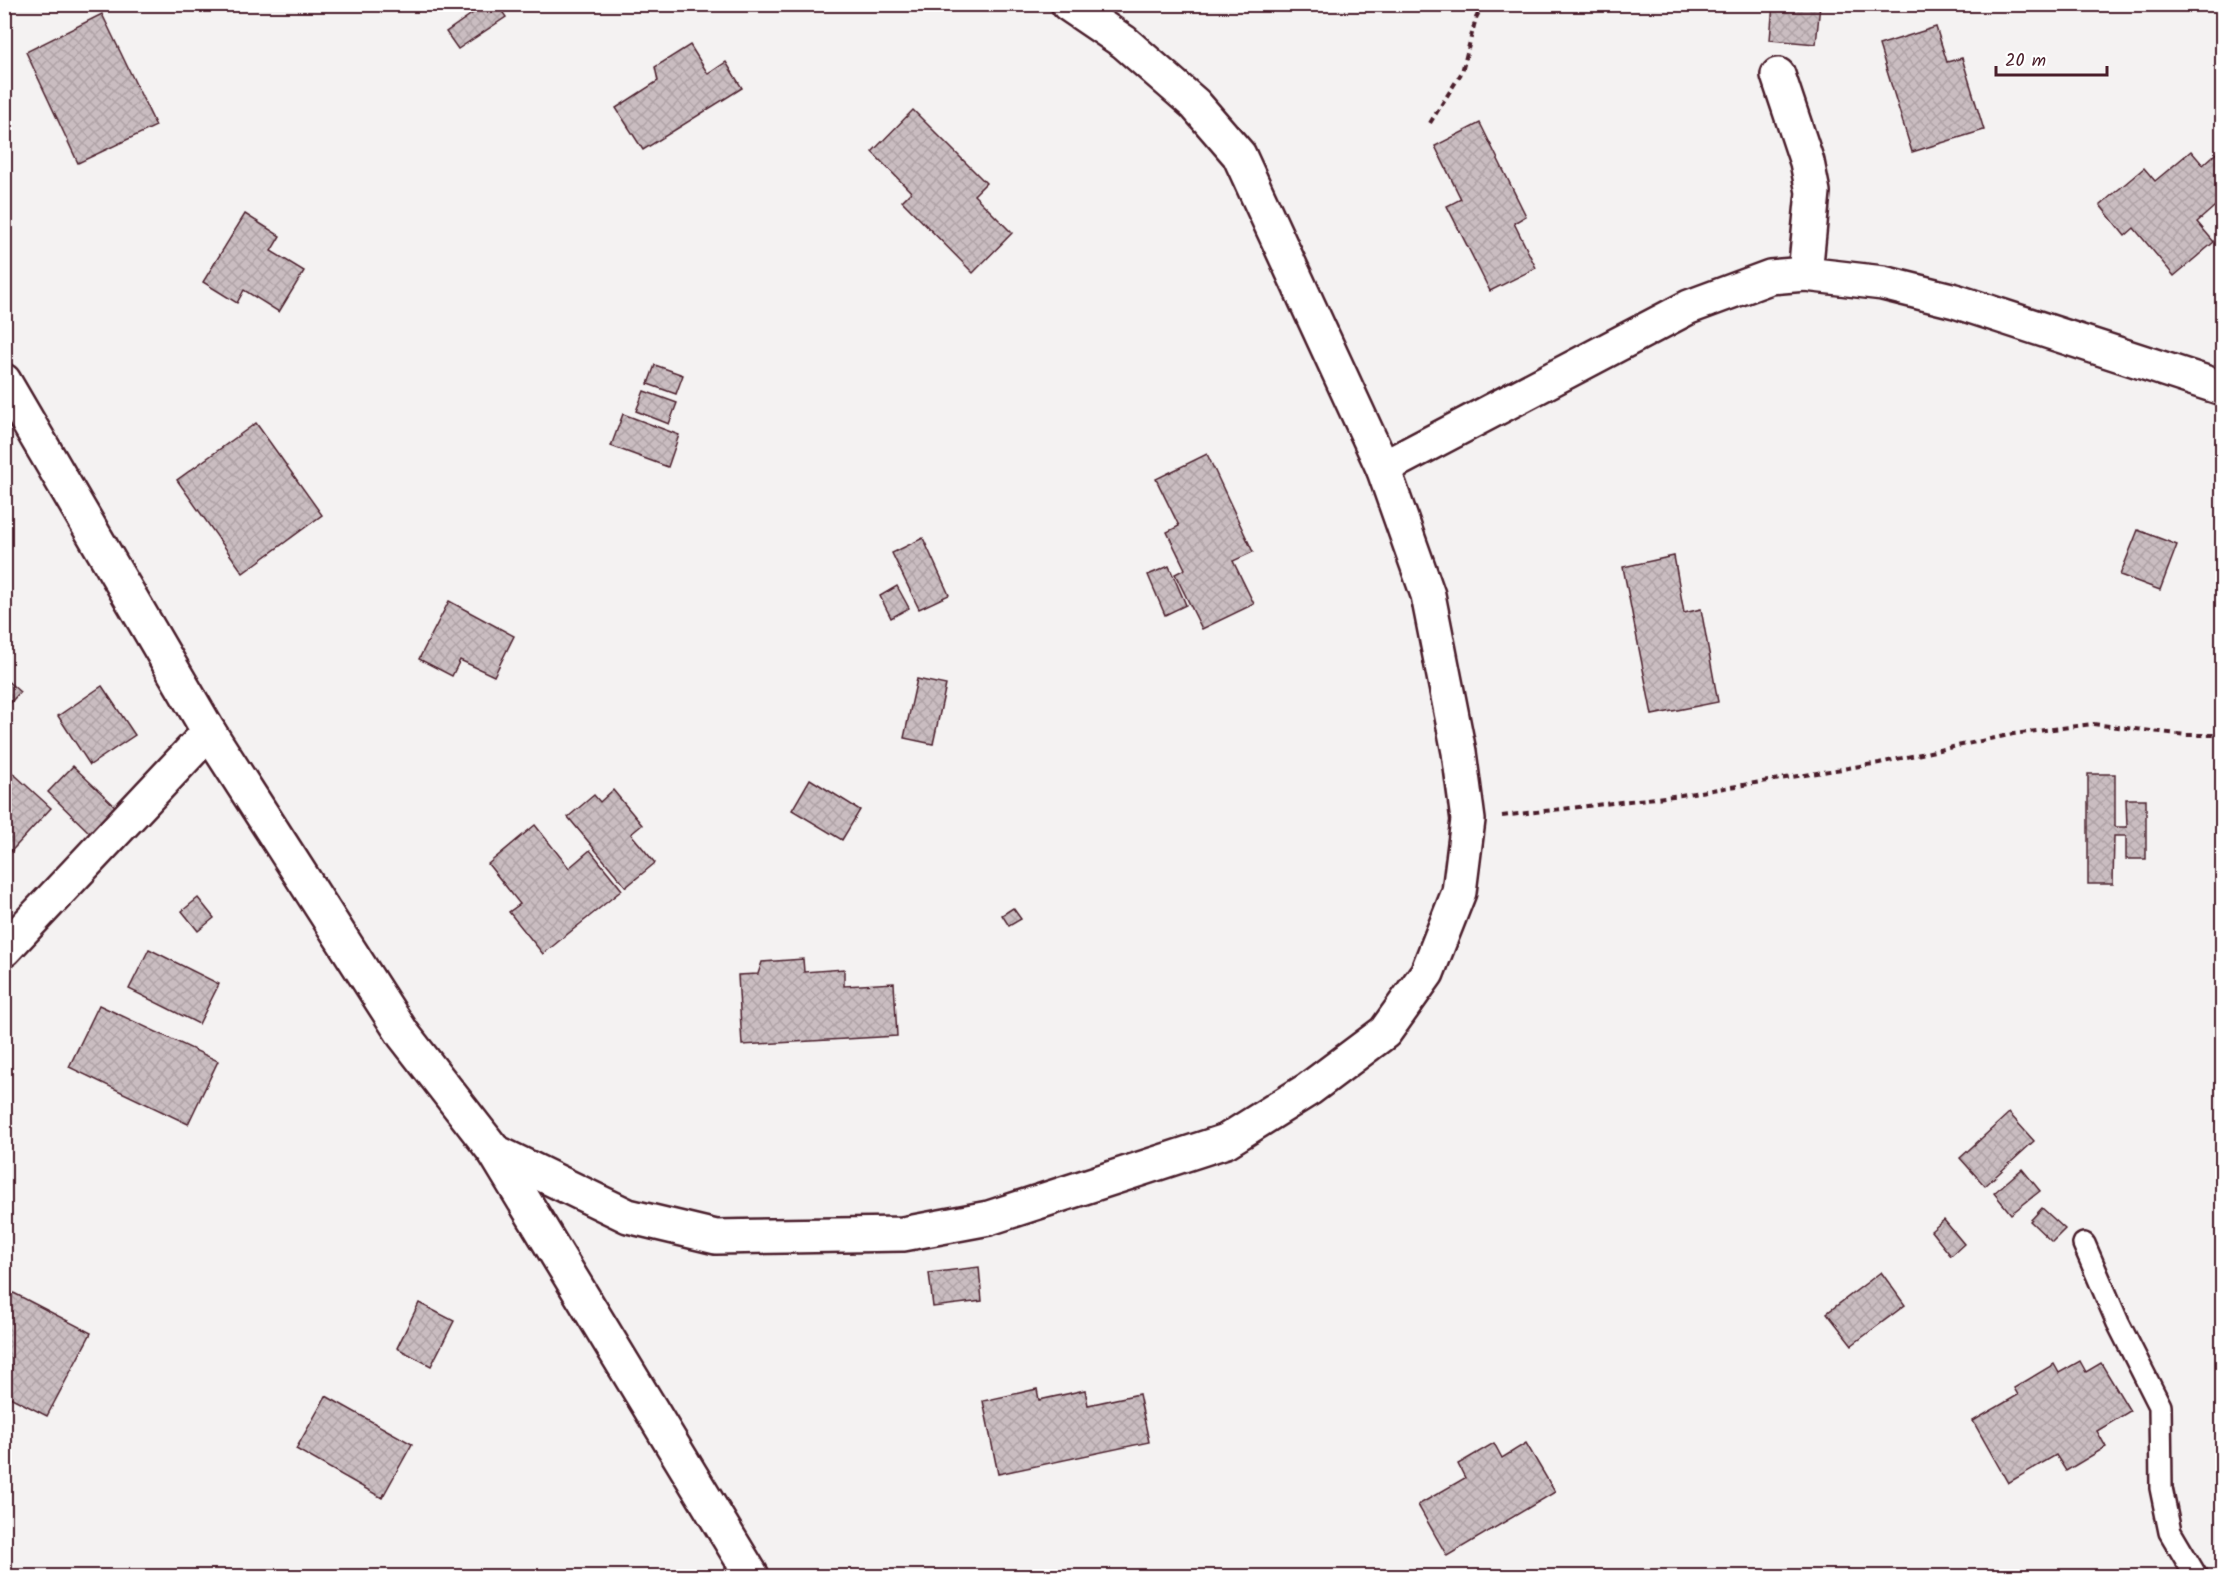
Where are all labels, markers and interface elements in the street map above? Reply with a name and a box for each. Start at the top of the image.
scale bar [1996,39,2107,77]
text: 20 m [2005,47,2046,76]

